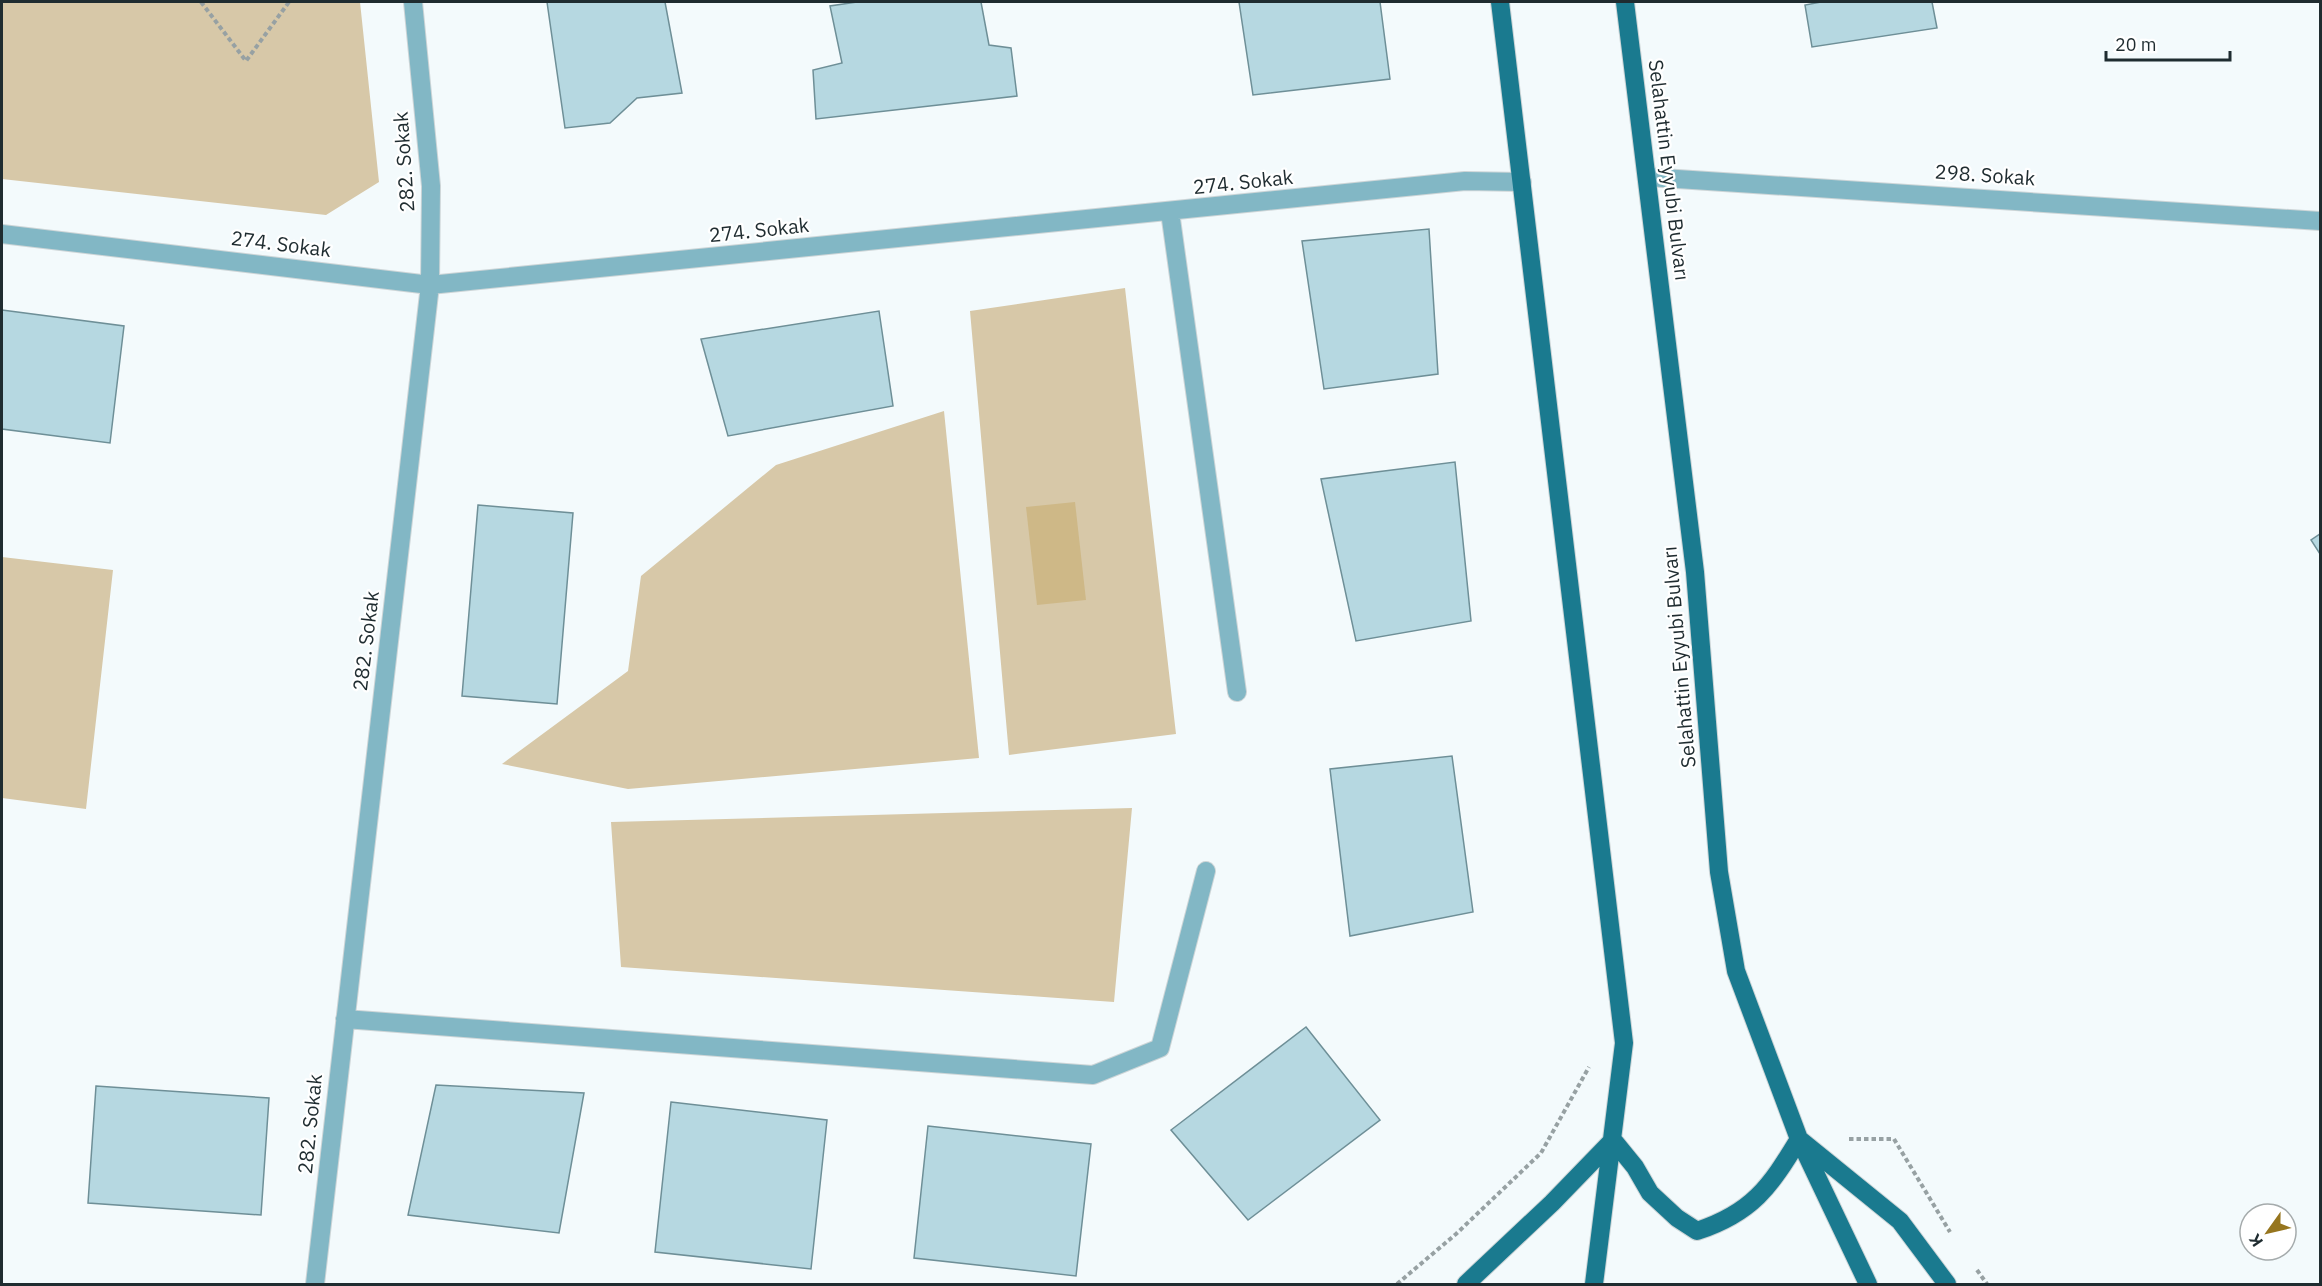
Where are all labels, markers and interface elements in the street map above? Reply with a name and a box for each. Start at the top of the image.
scale bar [2106,24,2230,62]
text: 20 m [2115,33,2157,56]
street label: Selahattin Eyyubi Bulvarı [1643,58,1696,282]
street label: 282. Sokak [386,110,420,213]
street label: 298. Sokak [1934,158,2037,192]
street label: 274. Sokak [1191,163,1295,200]
street label: 274. Sokak [707,211,811,248]
street label: 274. Sokak [229,224,333,263]
street label: Selahattin Eyyubi Bulvarı [1655,545,1702,769]
street label: 282. Sokak [346,589,385,693]
street label: 282. Sokak [291,1072,328,1175]
north arrow [2238,1202,2298,1262]
text: K [2244,1230,2267,1251]

